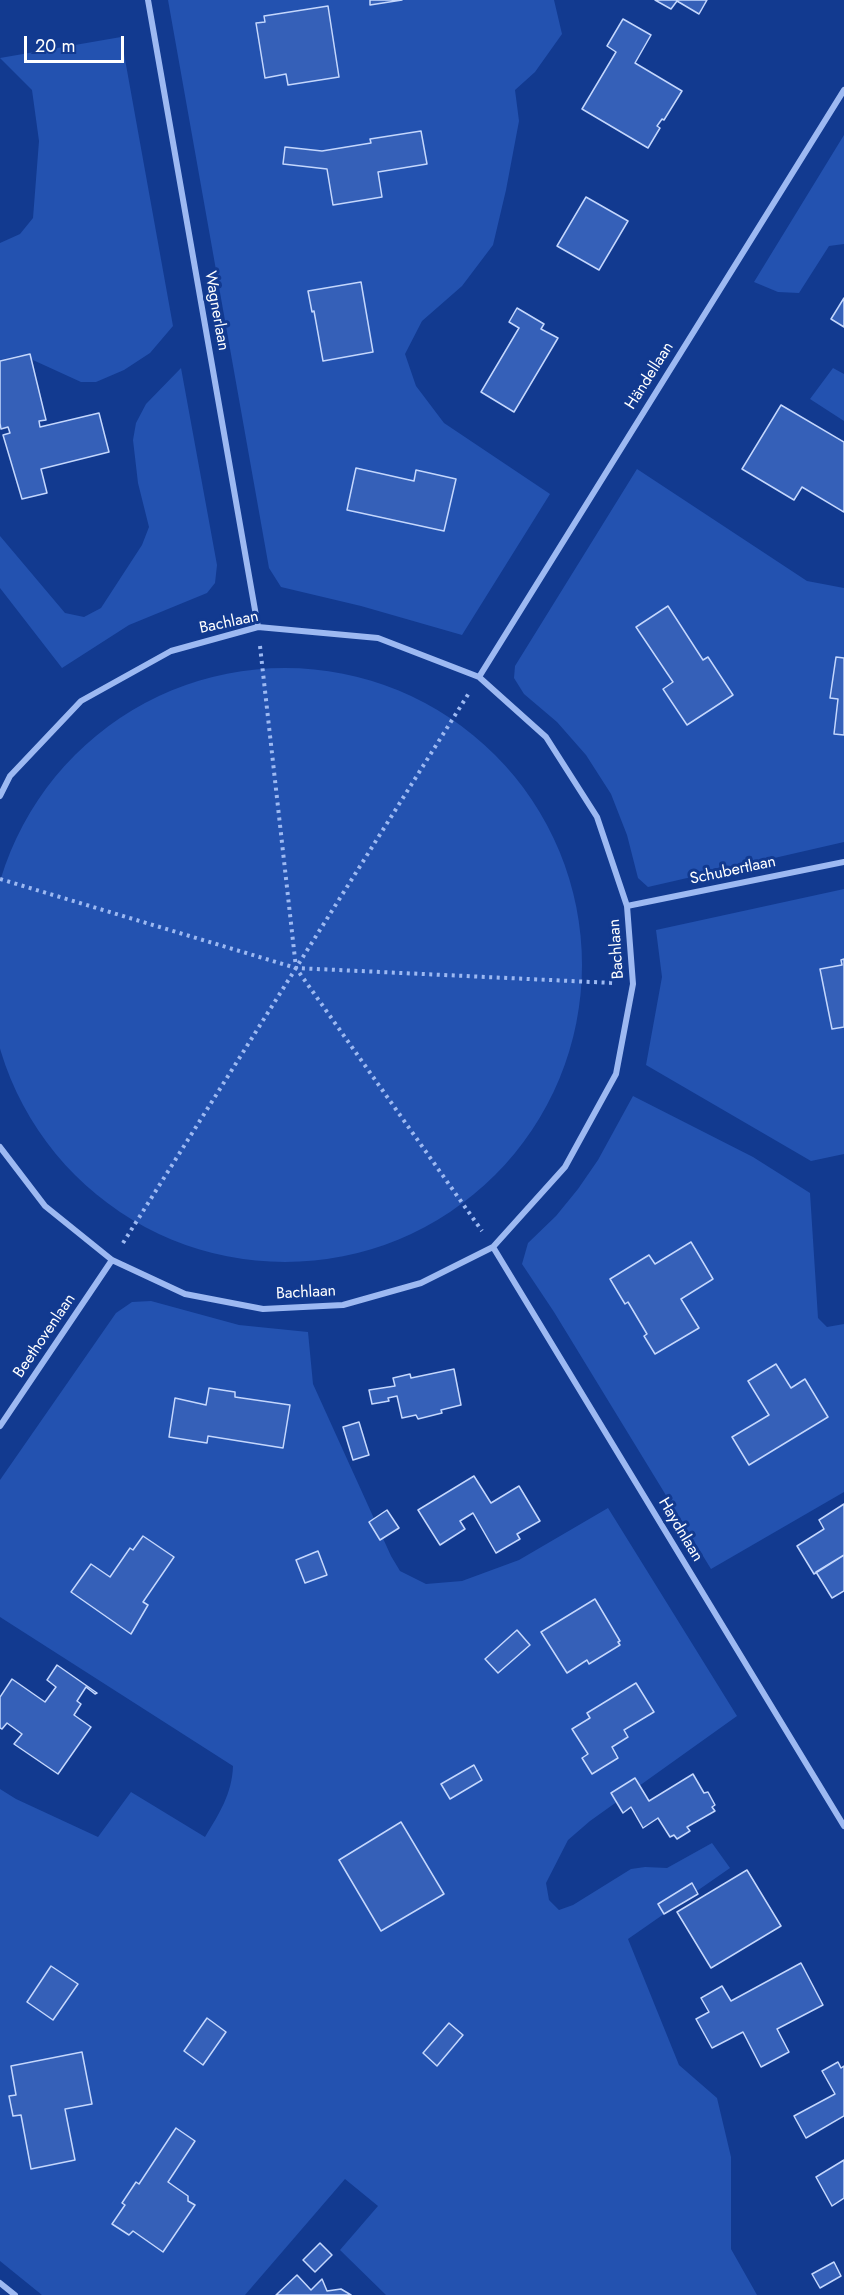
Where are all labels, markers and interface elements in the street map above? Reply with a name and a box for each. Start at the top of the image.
scale bar [27,24,128,62]
text: 20 m [35,33,75,59]
street label: Wagnerlaan [200,270,232,352]
street label: Händellaan [622,339,678,413]
street label: Bachlaan [198,607,260,639]
street label: Schubertlaan [688,853,778,889]
street label: Bachlaan [605,918,629,980]
street label: Bachlaan [275,1282,337,1304]
street label: Beethovenlaan [10,1290,80,1382]
street label: Haydnlaan [653,1495,707,1565]

